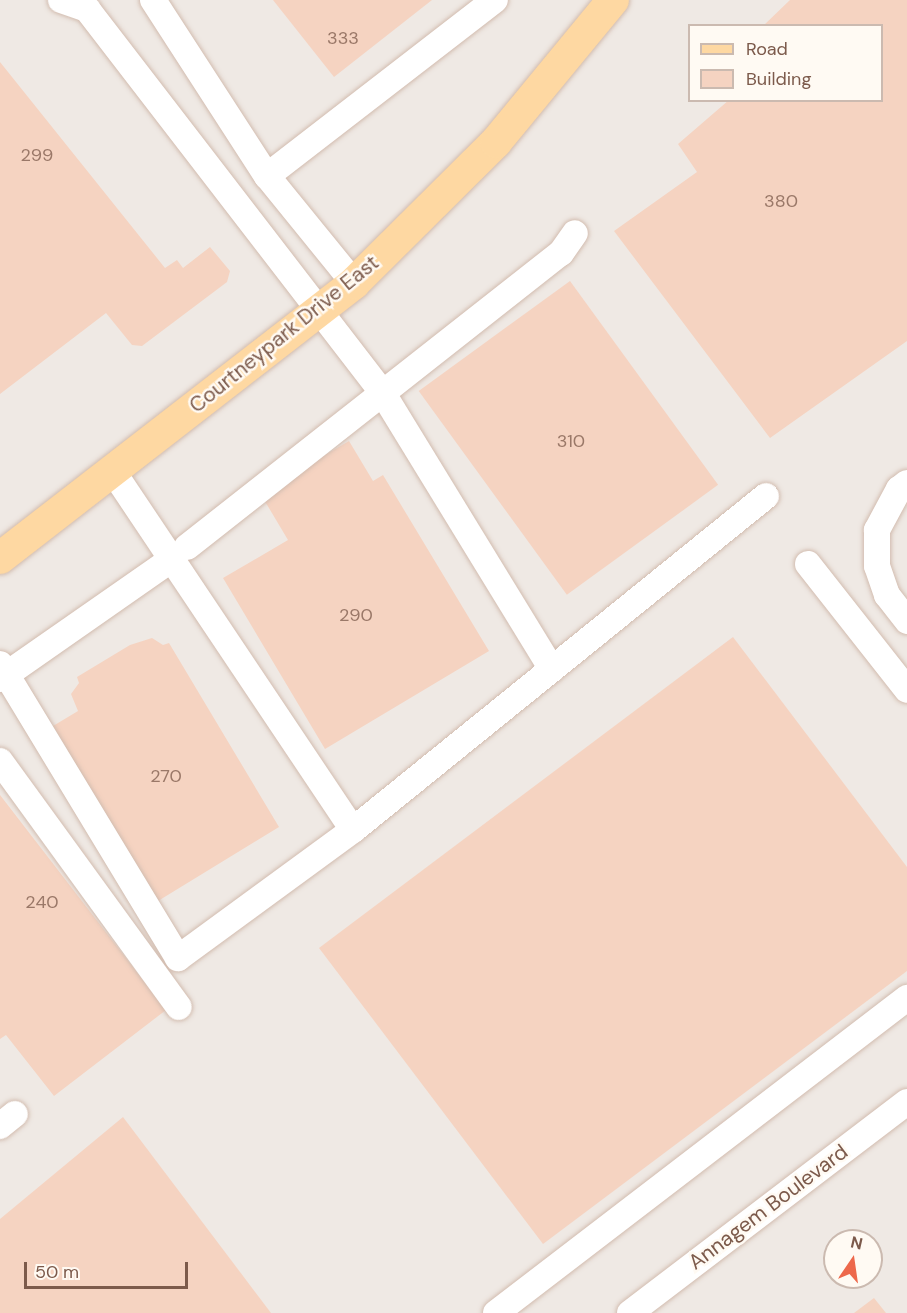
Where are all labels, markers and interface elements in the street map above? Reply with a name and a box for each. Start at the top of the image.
legend [688,24,883,102]
house number: 333 [327,27,359,49]
text: Road [746,37,788,61]
text: Building [746,67,811,91]
house number: 299 [21,144,53,166]
house number: 380 [764,190,798,212]
street label: Courtneypark Drive East [184,250,384,418]
house number: 310 [557,430,585,452]
house number: 290 [339,604,373,626]
house number: 270 [150,765,182,787]
house number: 240 [25,891,59,913]
street label: Annagem Boulevard [683,1139,853,1275]
north arrow [823,1229,883,1289]
text: N [849,1231,865,1254]
scale bar [27,1250,190,1288]
text: 50 m [35,1260,79,1284]

